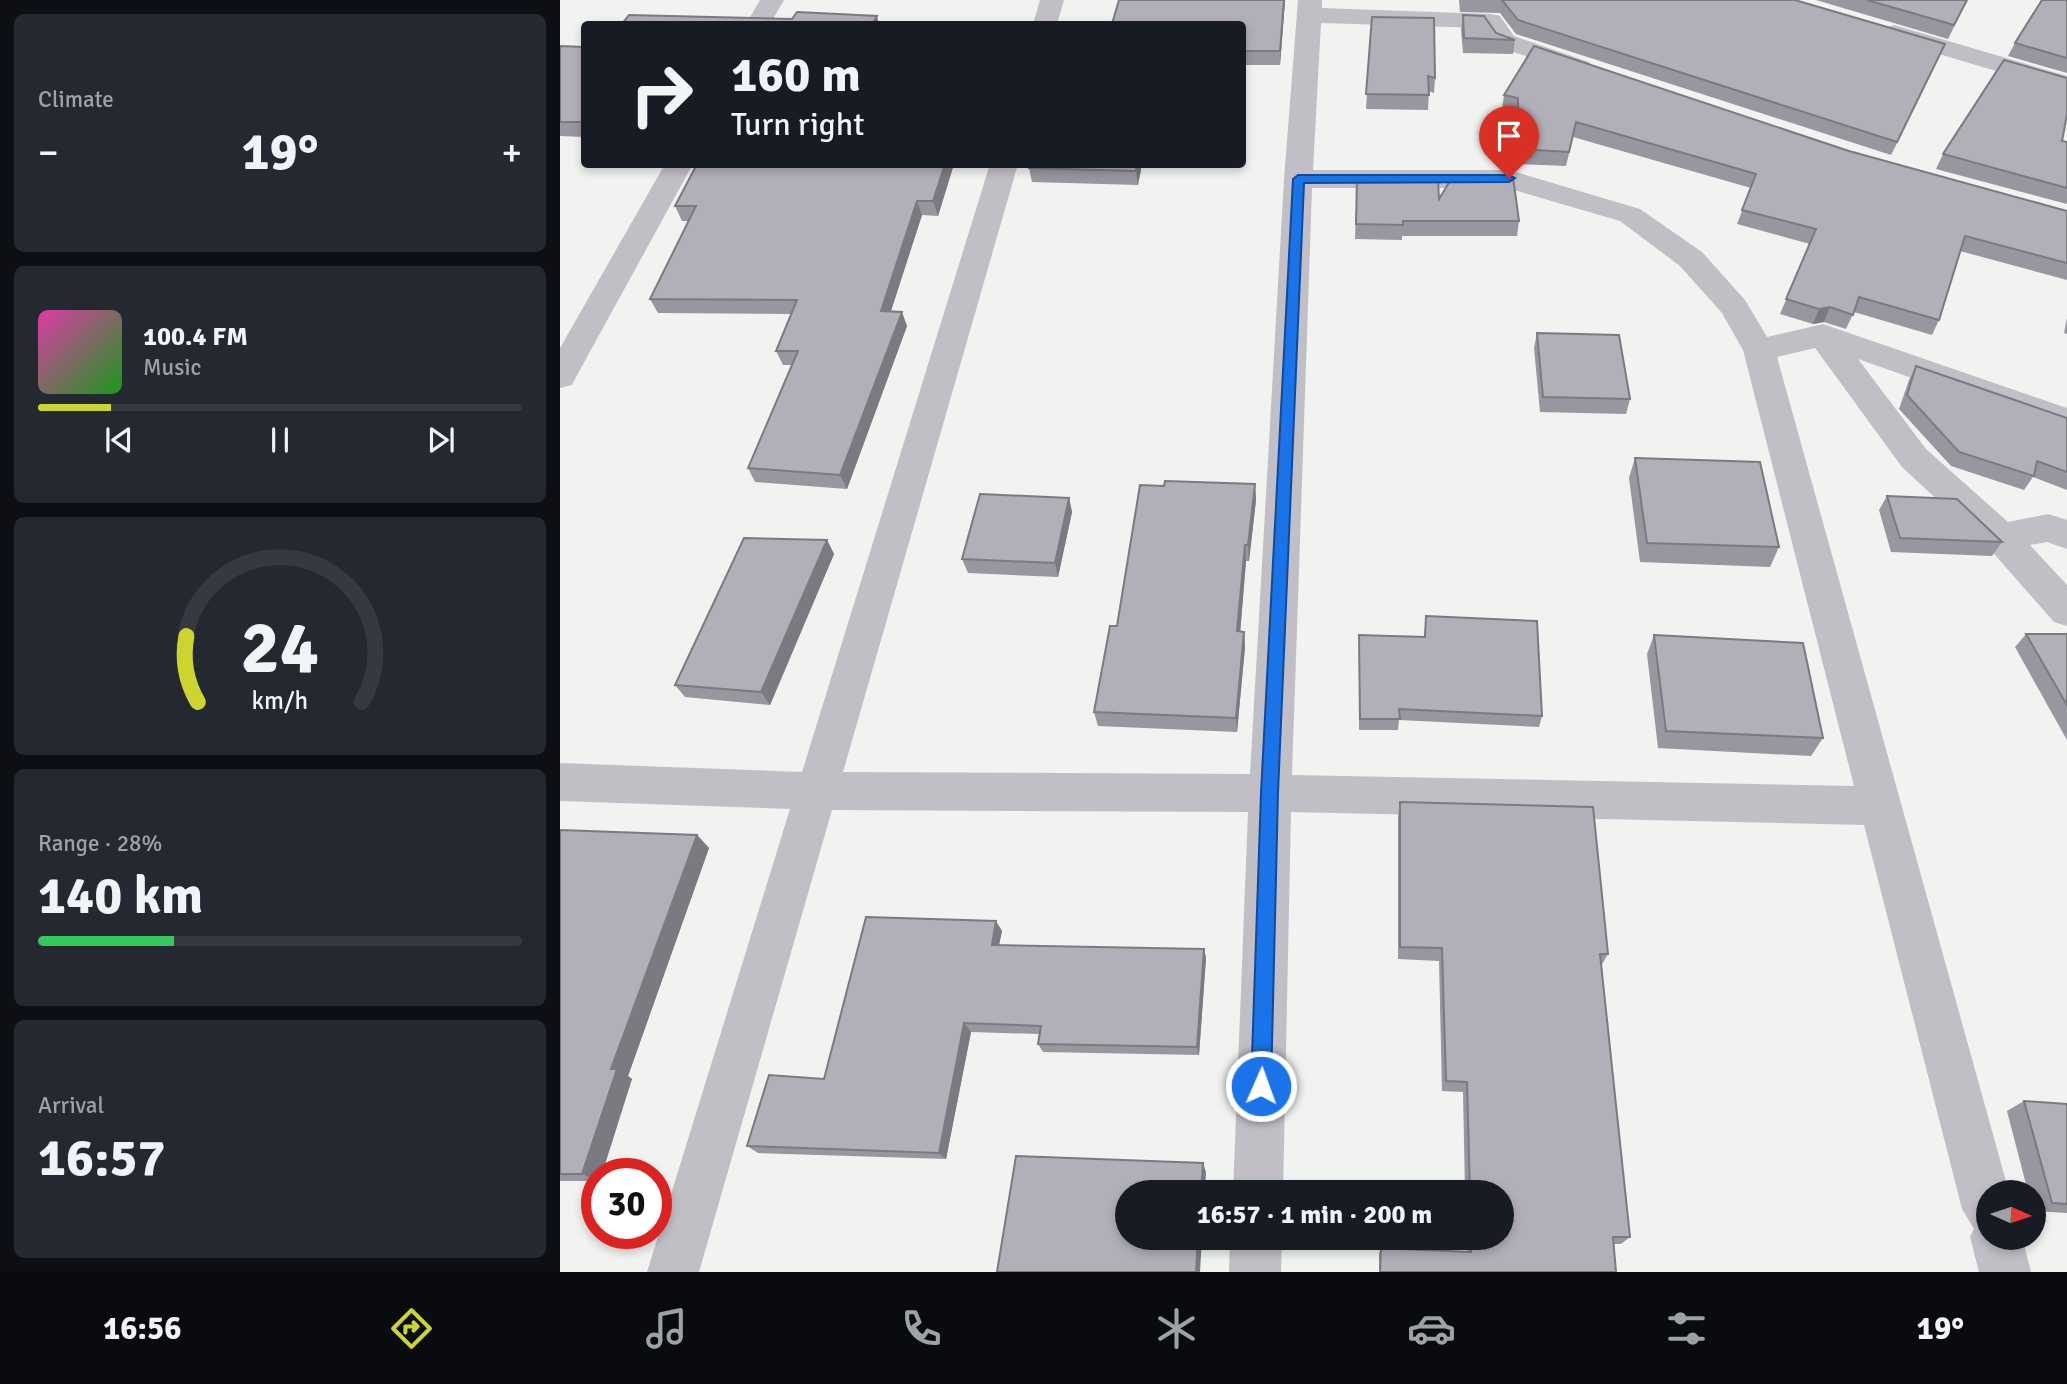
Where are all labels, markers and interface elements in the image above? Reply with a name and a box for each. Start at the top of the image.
text: 160 m [731,45,861,105]
icon: right [616,49,707,140]
text: Climate [38,85,114,114]
text: Turn right [731,105,864,144]
pin [1479,106,1539,178]
icon: arrive [1490,117,1528,155]
text: 19° [242,120,318,184]
text: − [38,129,59,176]
text: + [501,129,522,176]
text: 100.4 FM [143,321,248,353]
text: Music [143,353,201,382]
icon: previous [100,421,138,459]
icon: pause [261,421,299,459]
icon: next [422,421,460,459]
text: 24 [241,604,319,693]
text: km/h [252,685,308,716]
text: Range · 28% [38,829,162,858]
text: 140 km [38,864,203,928]
position arrow [1224,1049,1298,1123]
text: Arrival [38,1091,104,1120]
text: 16:57 [38,1126,166,1190]
speed limit sign: 30 [581,1158,672,1249]
north arrow [1976,1180,2046,1250]
map controls [1976,1180,2046,1250]
text: 16:57 · 1 min · 200 m [1197,1199,1432,1231]
icon: directions [387,1304,436,1353]
icon: music [642,1304,691,1353]
icon: phone [897,1304,946,1353]
icon: climate [1152,1304,1201,1353]
icon: car [1407,1304,1456,1353]
icon: filters [1662,1304,1711,1353]
text: 16:56 [103,1309,181,1348]
text: 19° [1917,1309,1964,1348]

